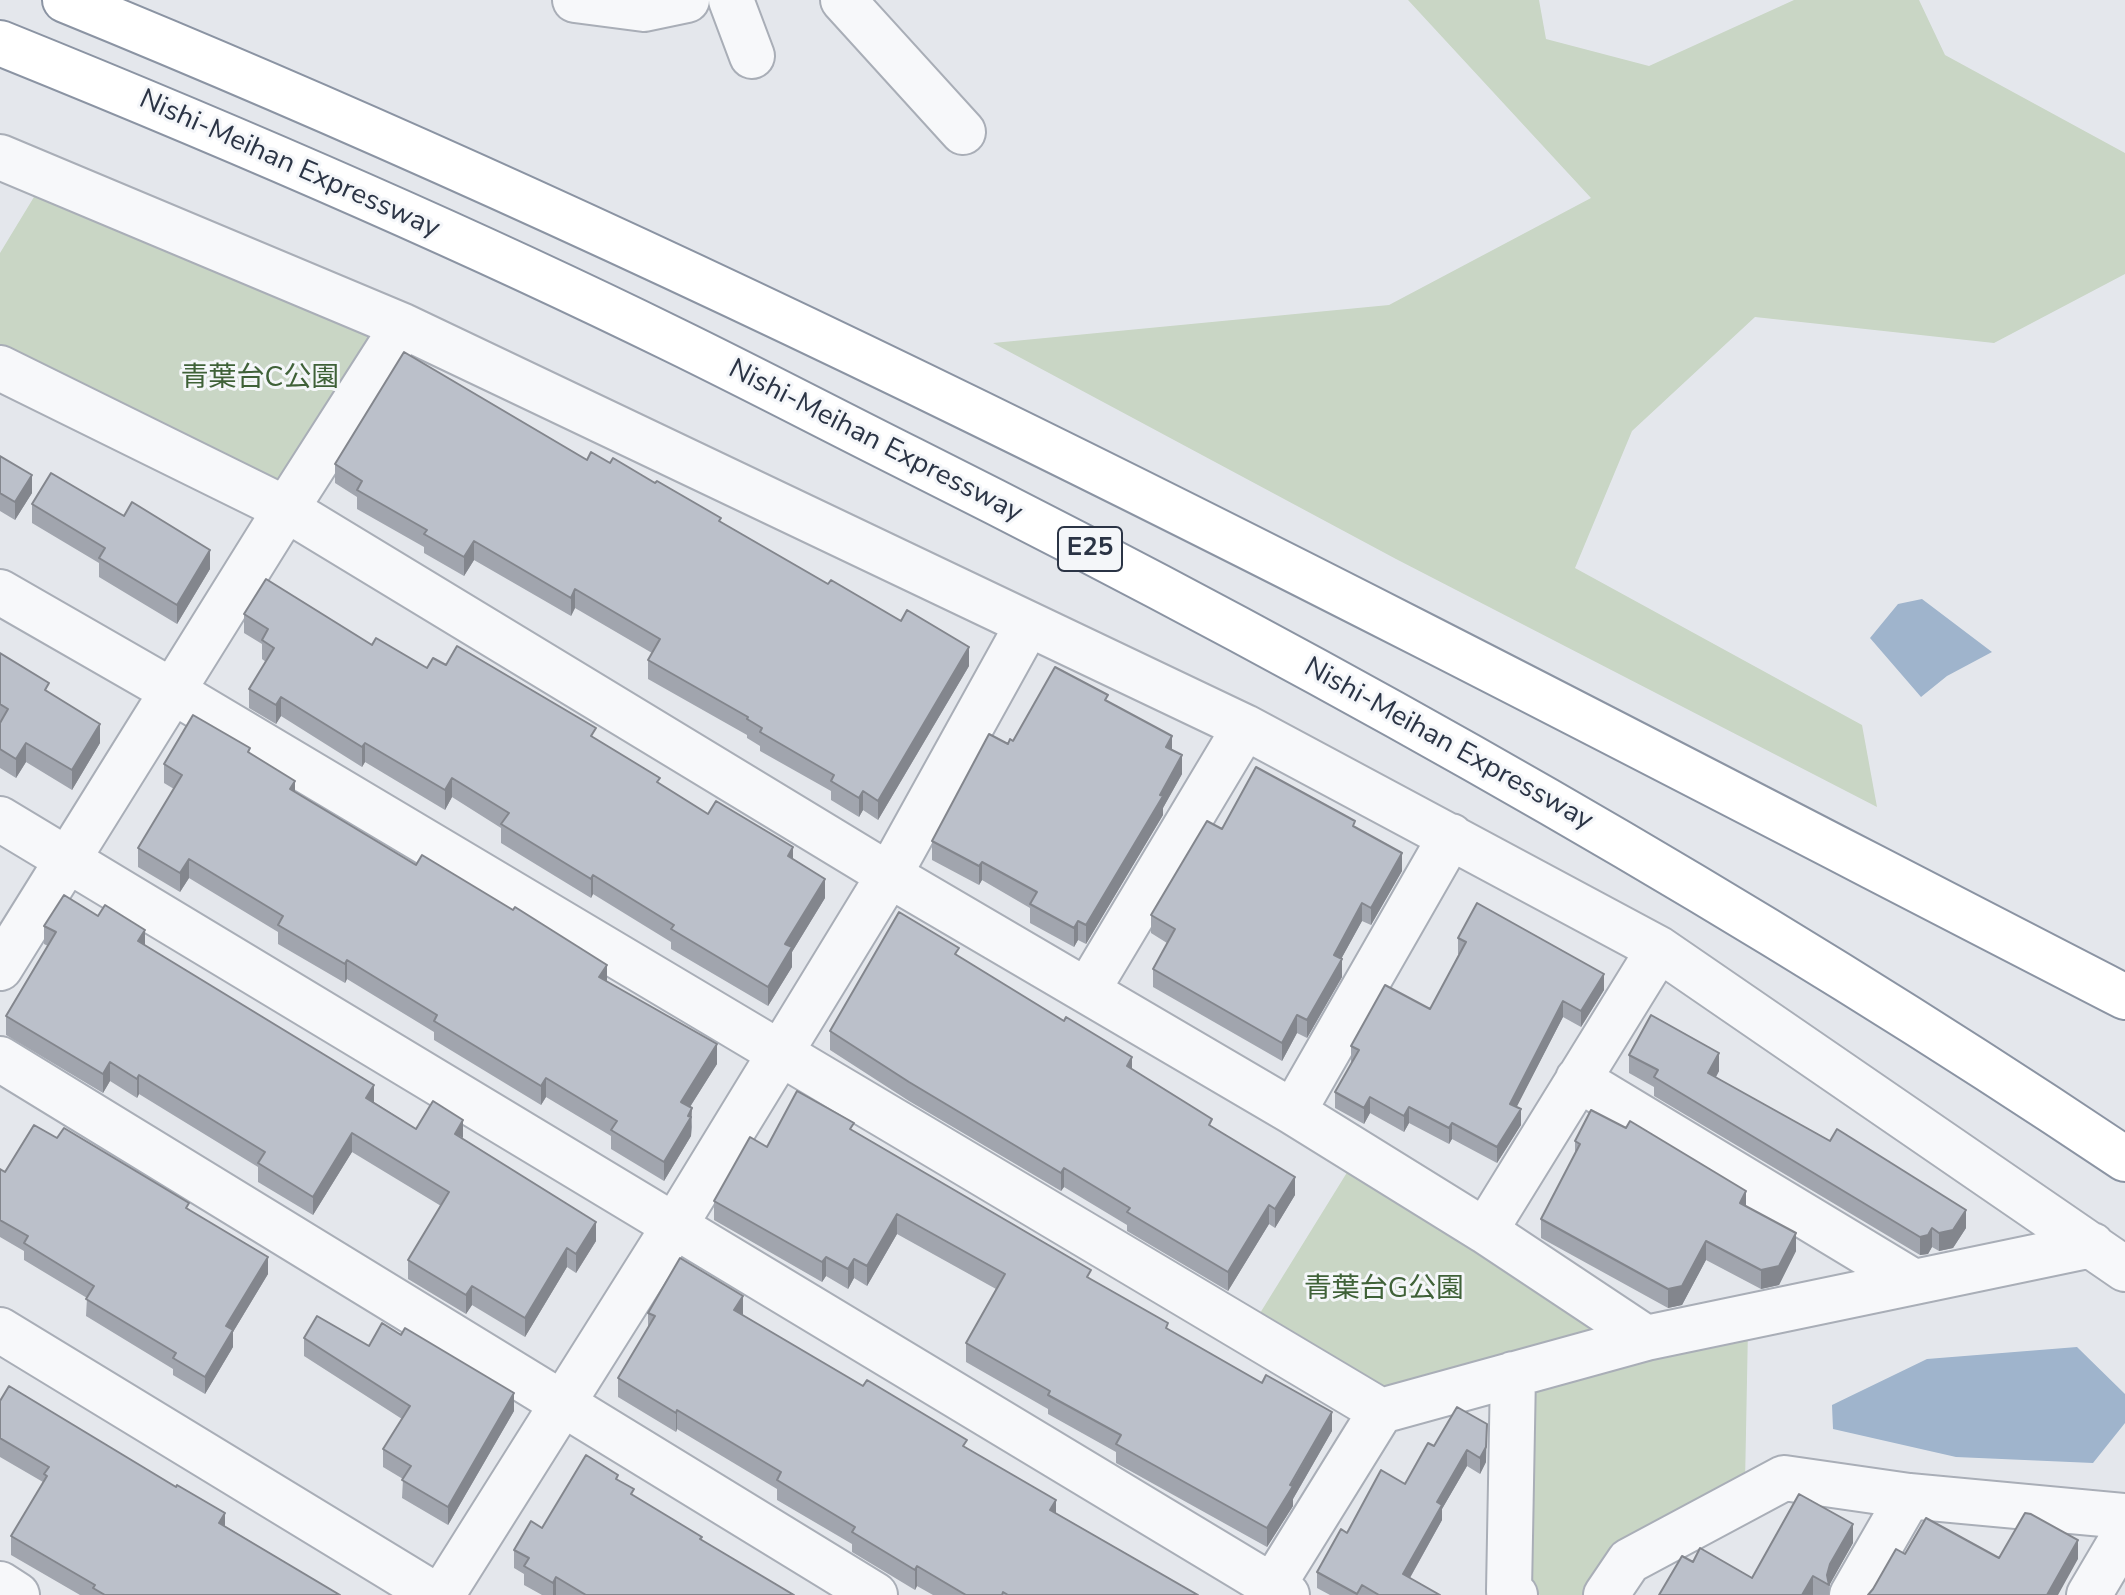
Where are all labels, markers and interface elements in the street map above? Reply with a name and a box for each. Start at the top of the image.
street label: Nishi-Meihan Expressway [134,84,444,246]
street label: Nishi-Meihan Expressway [722,353,1028,531]
park label: 青葉台C公園 [181,362,339,396]
road number: E25 [1058,527,1122,571]
street label: Nishi-Meihan Expressway [1298,651,1598,839]
park label: 青葉台G公園 [1304,1273,1464,1307]

